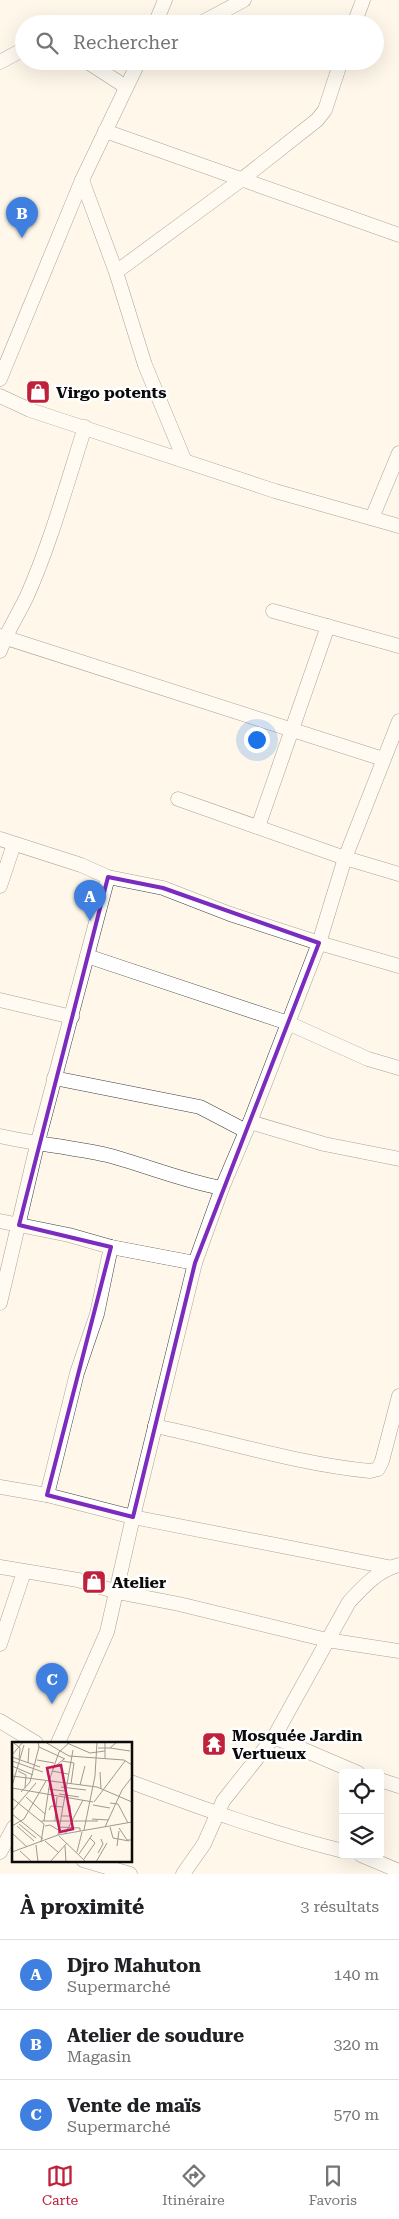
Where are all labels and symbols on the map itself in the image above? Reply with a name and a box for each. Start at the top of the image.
pin: B [6,197,38,238]
shop icon: Virgo potents [25,379,51,405]
place label: Virgo potents [56,383,166,402]
your location [244,727,270,753]
pin: A [74,880,106,921]
shop icon: Atelier [81,1569,107,1595]
place label: Atelier [112,1573,166,1592]
pin: C [36,1663,68,1704]
place label: Mosquée Jardin Vertueux [232,1726,363,1763]
temple icon: Mosquée Jardin Vertueux [201,1731,227,1757]
inset map [12,1742,132,1862]

